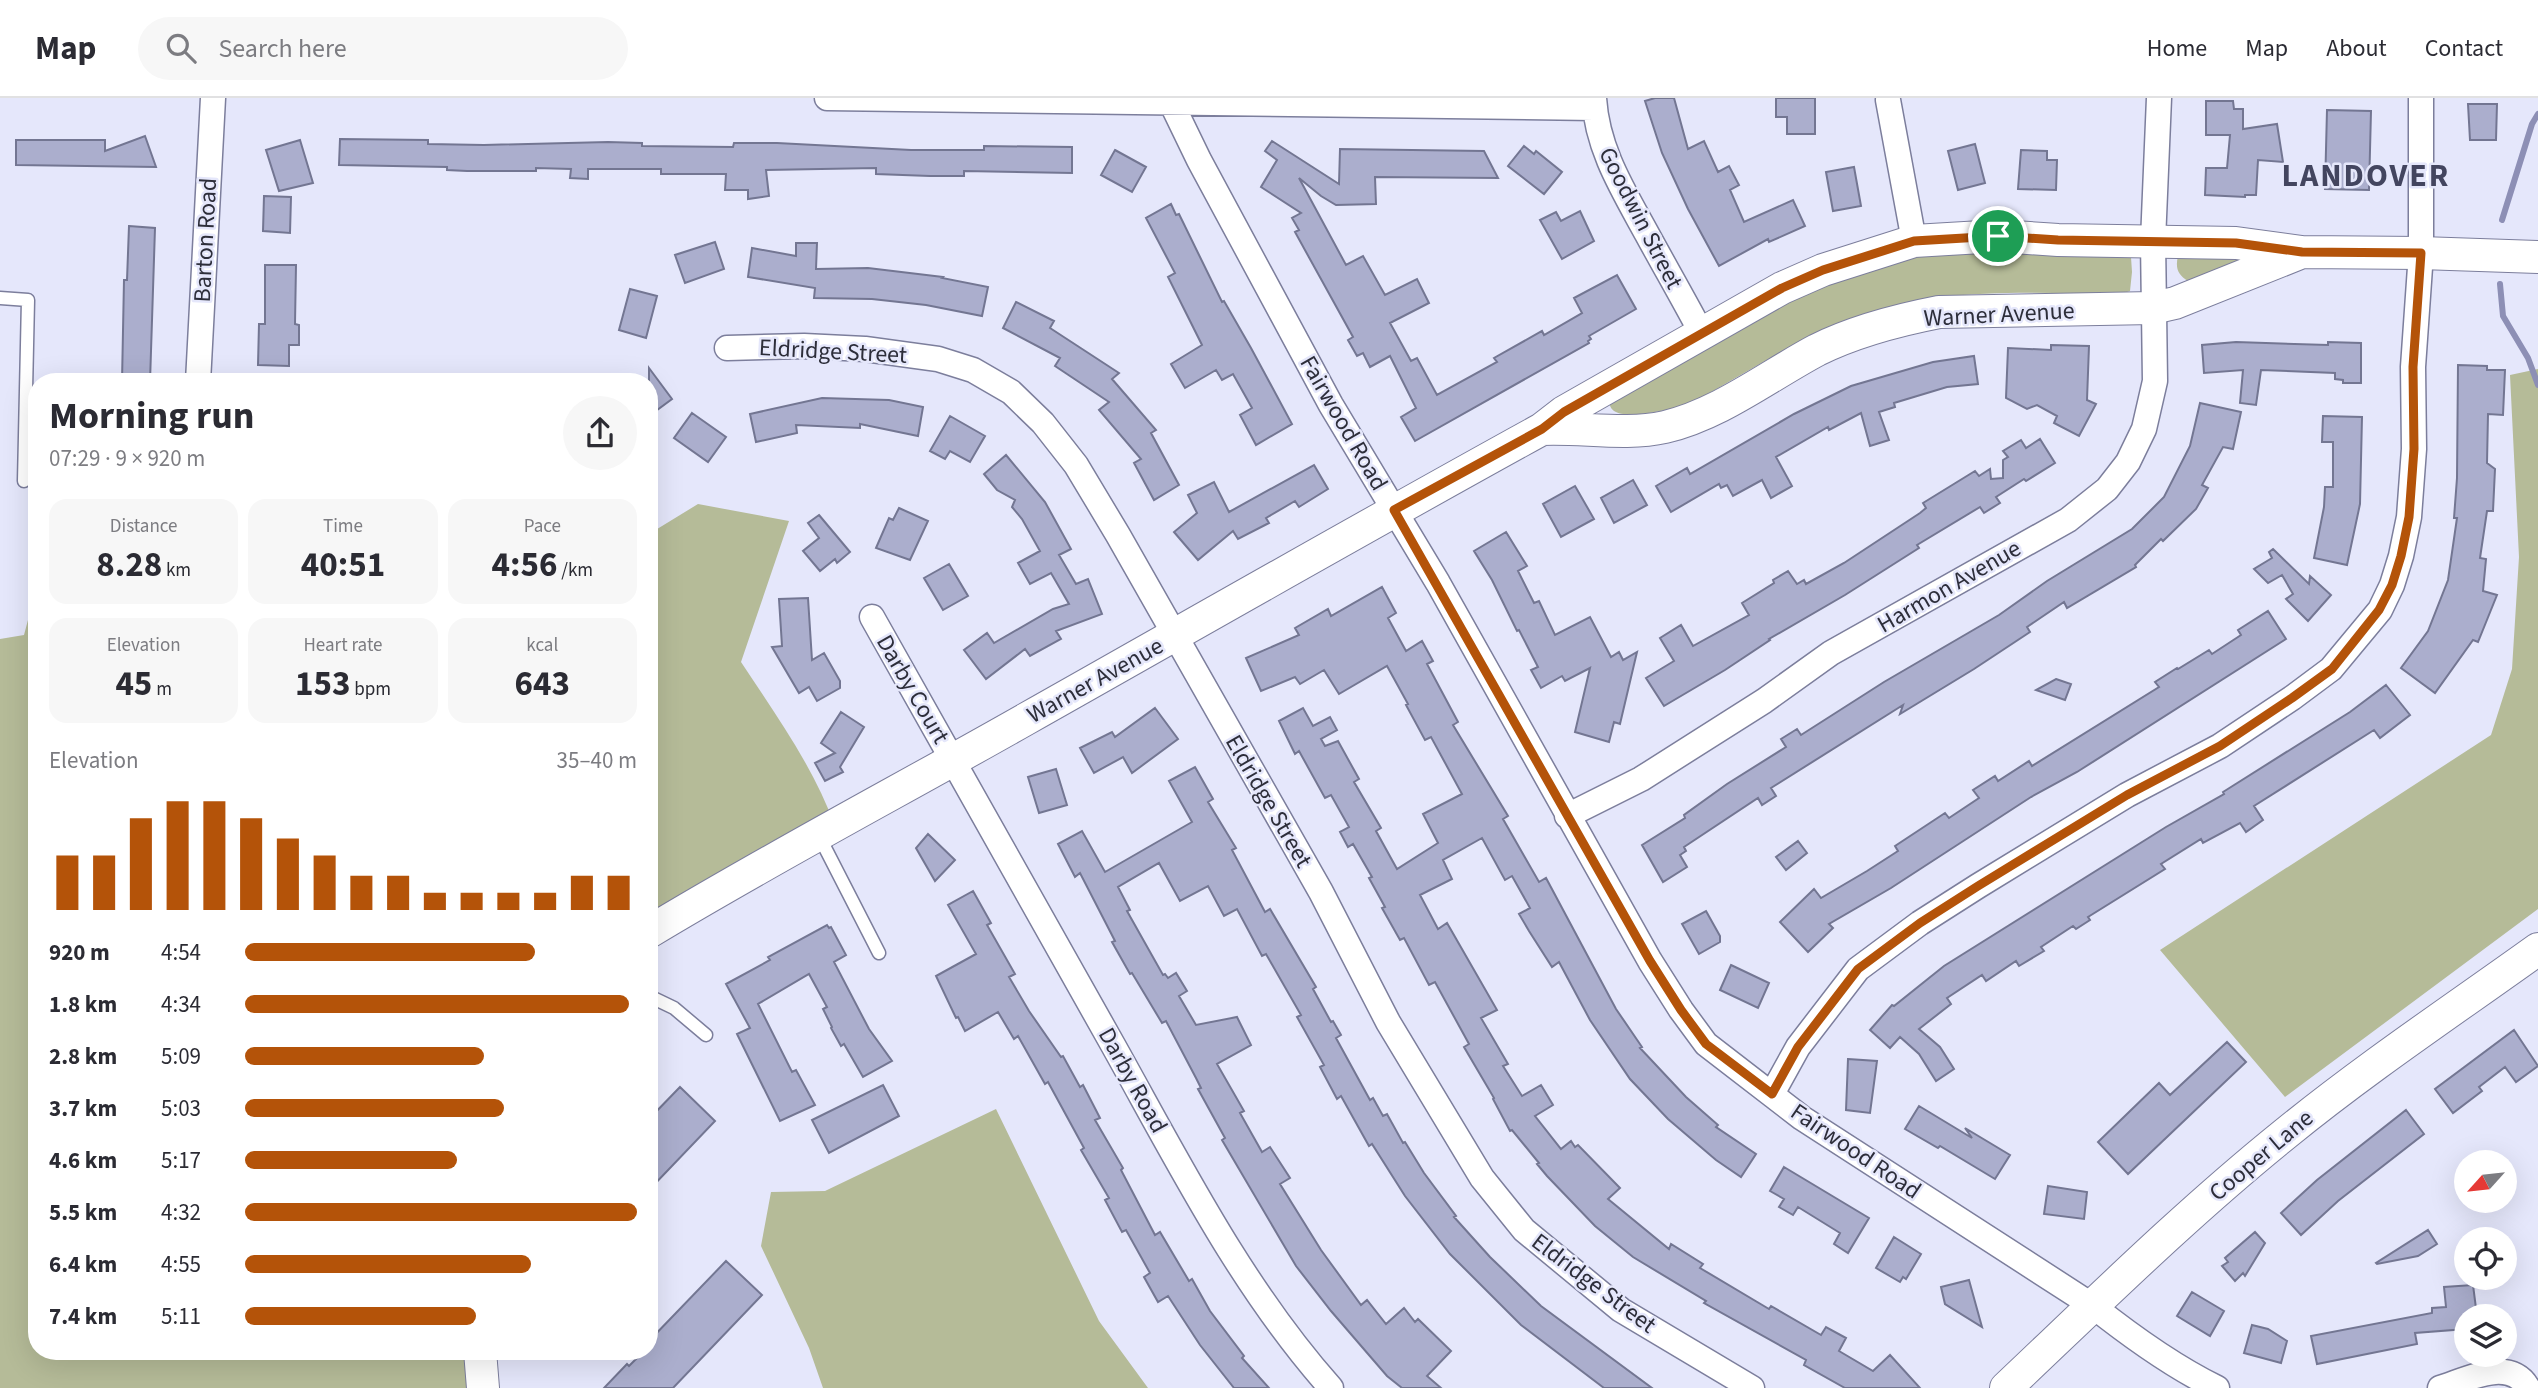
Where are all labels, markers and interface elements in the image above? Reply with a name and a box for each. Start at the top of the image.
search box [138,17,628,80]
text: Map [35,25,96,72]
icon: search [162,29,200,67]
text: Search here [218,30,347,67]
text: Home [2147,31,2207,66]
text: Map [2245,31,2288,66]
text: About [2326,31,2387,66]
text: Contact [2425,31,2503,66]
street label: Goodwin Street [1590,141,1691,295]
district label: LANDOVER [2282,153,2450,199]
street label: Barton Road [185,177,226,303]
pin [1968,206,2028,266]
icon: arrive [1979,217,2017,255]
street label: Warner Avenue [1923,293,2075,336]
street label: Eldridge Street [758,330,908,373]
street label: Fairwood Road [1291,349,1396,497]
text: Morning run [49,389,254,443]
button: share [563,396,637,470]
text: 07:29 · 9 × 920 m [49,442,205,475]
text: Distance [110,513,177,540]
text: Time [323,513,363,540]
text: Pace [524,513,561,540]
street label: Harmon Avenue [1871,531,2028,642]
text: 8.28 [96,540,162,590]
text: 40:51 [301,540,385,590]
text: 4:56 [492,540,557,590]
text: km [162,557,191,584]
text: /km [557,557,593,584]
street label: Darby Court [867,628,958,750]
street label: Warner Avenue [1021,629,1170,732]
text: Elevation [107,632,181,659]
text: Heart rate [303,632,382,659]
text: kcal [526,632,558,659]
text: 45 [115,659,152,709]
text: 153 [295,659,350,709]
text: 643 [515,659,570,709]
text: m [152,676,172,703]
text: bpm [350,676,391,703]
street label: Eldridge Street [1216,728,1321,874]
text: Elevation [49,744,139,777]
text: 35–40 m [557,744,637,777]
text: 920 m [49,936,110,969]
text: 4:54 [161,936,201,969]
text: 1.8 km [49,988,117,1021]
text: 4:34 [161,988,201,1021]
street label: Darby Road [1089,1021,1176,1139]
text: 2.8 km [49,1040,117,1073]
text: 5:09 [161,1040,201,1073]
text: 3.7 km [49,1092,117,1125]
text: 5:03 [161,1092,201,1125]
street label: Fairwood Road [1783,1095,1928,1208]
street label: Cooper Lane [2201,1101,2321,1210]
text: 4.6 km [49,1144,117,1177]
text: 5:17 [161,1144,201,1177]
north arrow [2454,1150,2516,1213]
map controls [2454,1150,2517,1367]
text: 5.5 km [49,1196,117,1229]
text: 4:32 [161,1196,201,1229]
street label: Eldridge Street [1524,1225,1663,1342]
button: locate [2454,1227,2517,1290]
text: 6.4 km [49,1248,117,1281]
text: 4:55 [161,1248,201,1281]
text: 7.4 km [49,1300,117,1333]
text: 5:11 [161,1300,201,1333]
button: layers [2454,1304,2517,1367]

